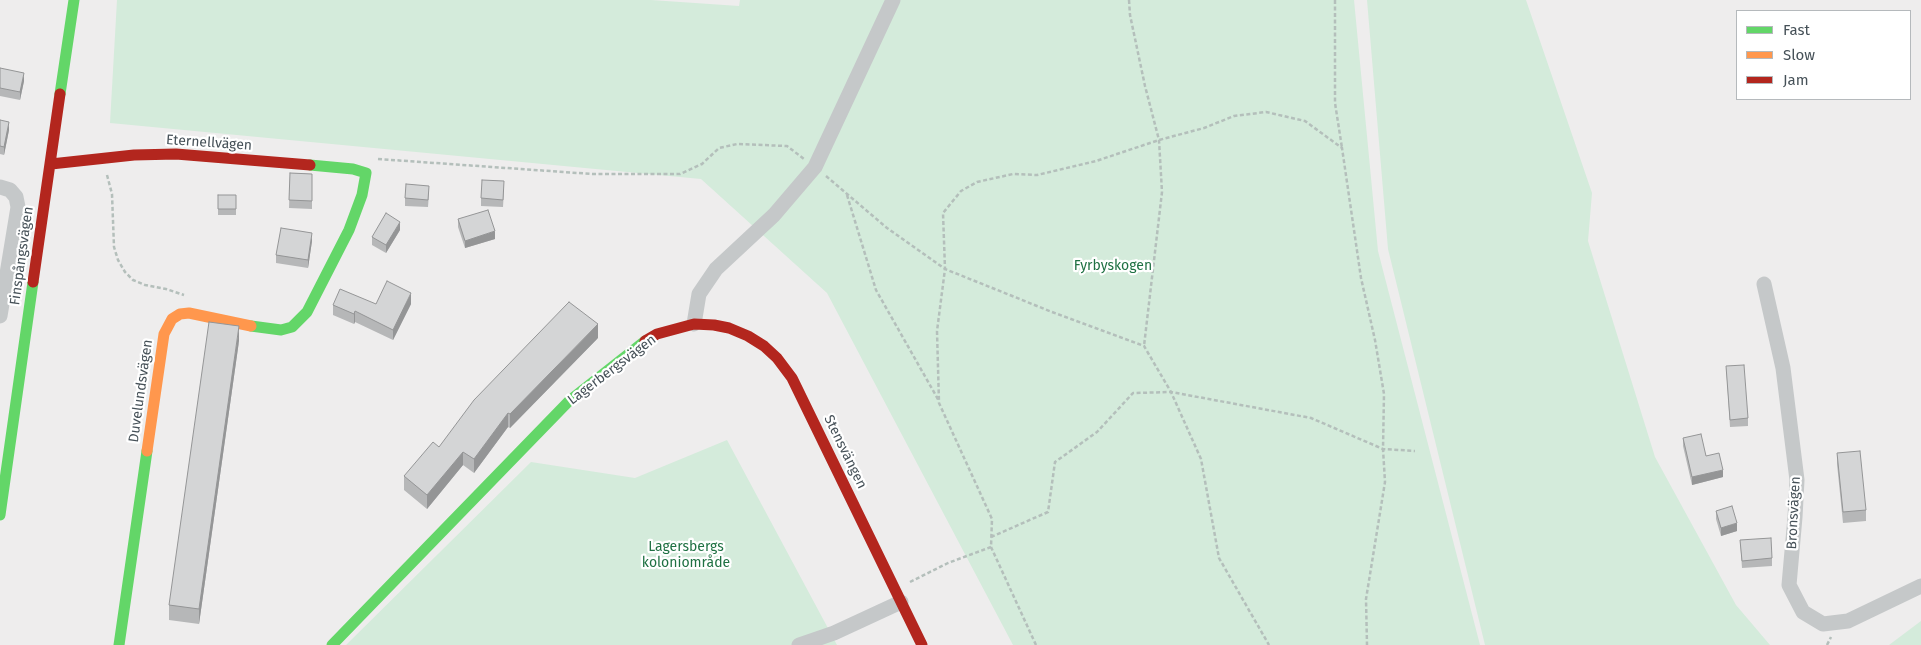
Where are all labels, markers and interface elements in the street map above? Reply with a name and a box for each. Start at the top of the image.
legend [1736,10,1911,100]
text: Fast [1783,21,1810,39]
text: Slow [1783,46,1815,64]
text: Jam [1783,71,1809,89]
street label: Eternellvägen [165,132,253,154]
street label: Finspångsvägen [7,206,37,306]
park label: Fyrbyskogen [1074,258,1152,274]
street label: Lagerbergsvägen [565,331,659,409]
street label: Duvelundsvägen [125,338,157,444]
street label: Stensvängen [820,412,870,492]
street label: Bronsvägen [1784,476,1804,550]
park label: Lagersbergs koloniområde [642,539,730,572]

